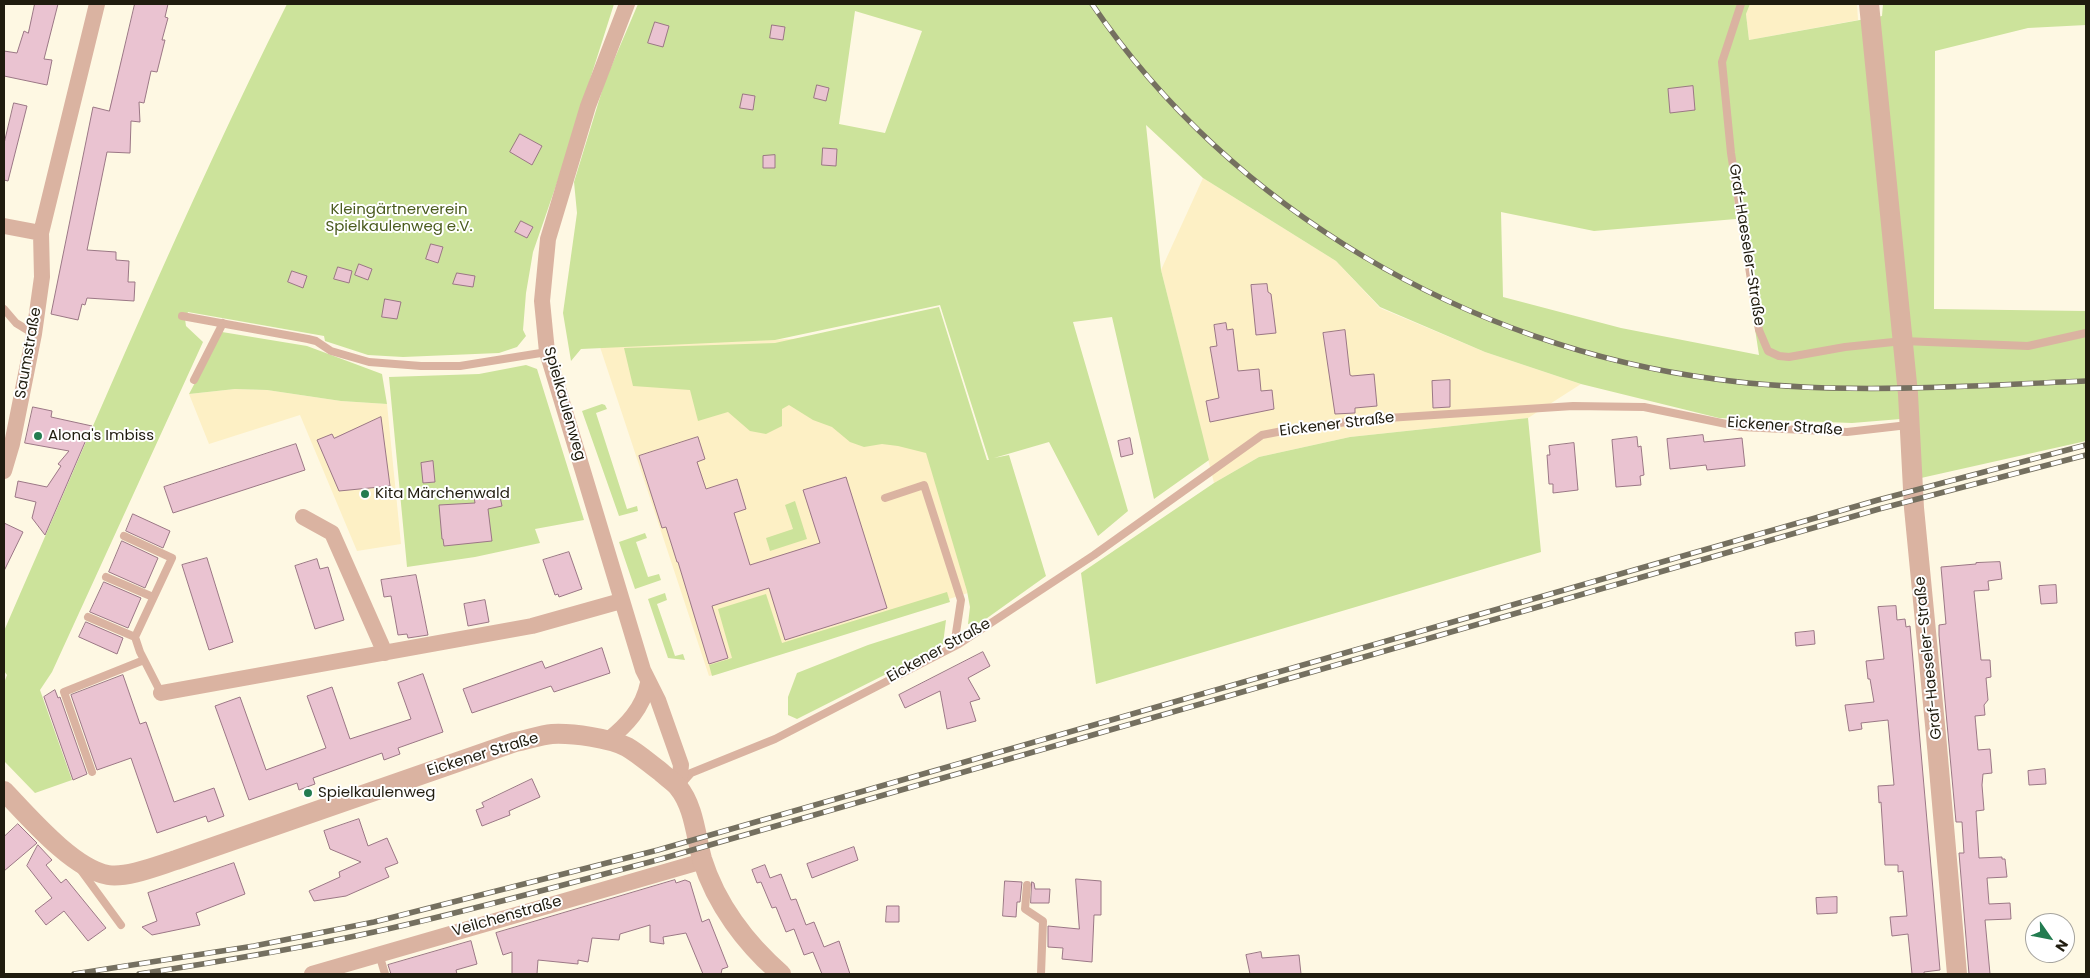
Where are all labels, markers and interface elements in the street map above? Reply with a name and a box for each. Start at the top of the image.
street label: Graf-Haeseler-Straße [1724,163,1768,327]
park label: Kleingärtnerverein Spielkaulenweg e.V. [325,201,473,236]
street label: Saumstraße [12,306,46,400]
street label: Spielkaulenweg [539,345,589,463]
street label: Eickener Straße [1279,409,1395,441]
street label: Eickener Straße [1727,414,1843,440]
place label: Alona's Imbiss [48,427,154,445]
marker: Alona's Imbiss [32,430,44,442]
place label: Kita Märchenwald [375,485,510,503]
marker: Kita Märchenwald [359,488,371,500]
street label: Graf-Haeseler-Straße [1911,576,1947,740]
street label: Eickener Straße [884,615,994,687]
street label: Eickener Straße [425,730,541,780]
place label: Spielkaulenweg [318,784,435,802]
marker: Spielkaulenweg [302,787,314,799]
street label: Veilchenstraße [450,893,564,941]
north arrow [2025,913,2075,963]
text: N [2050,936,2073,955]

